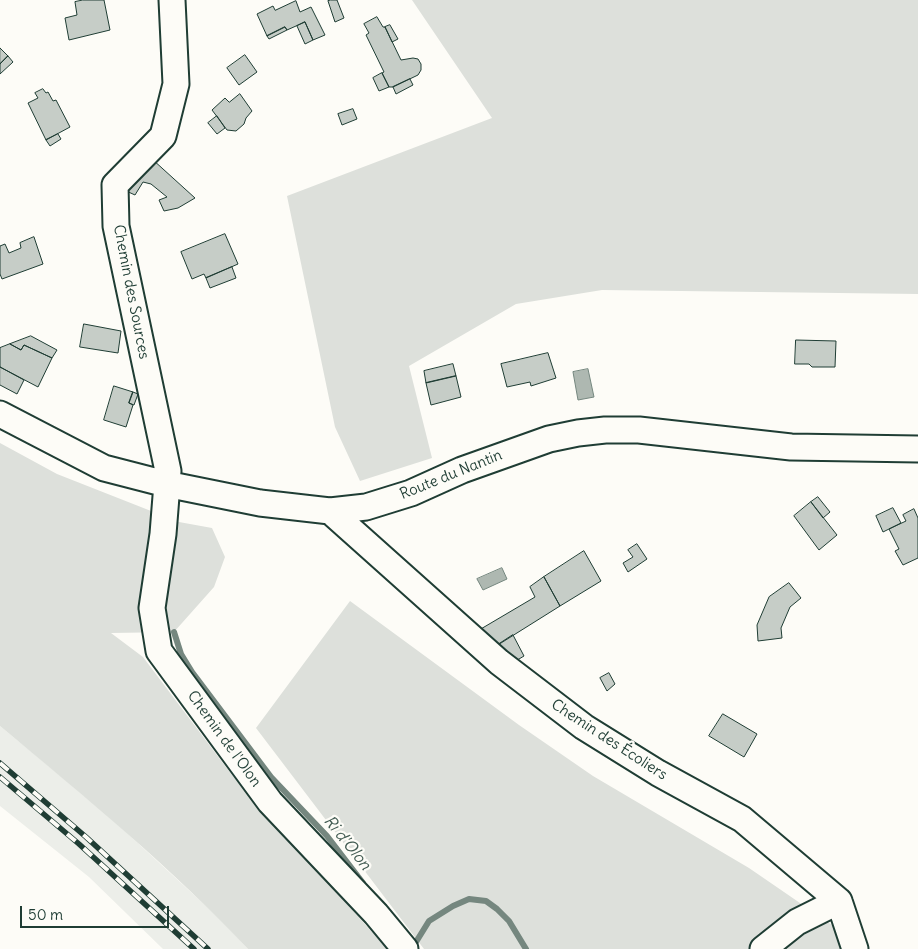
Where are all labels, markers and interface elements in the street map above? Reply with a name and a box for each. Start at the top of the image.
street label: Chemin des Sources [109,223,153,361]
street label: Route du Nantin [397,446,505,504]
street label: Chemin de l'Olon [183,688,265,790]
street label: Chemin des Écoliers [548,696,670,784]
water label: Ri d'Olon [319,812,375,874]
scale bar [22,896,171,928]
text: 50 m [28,905,63,924]

